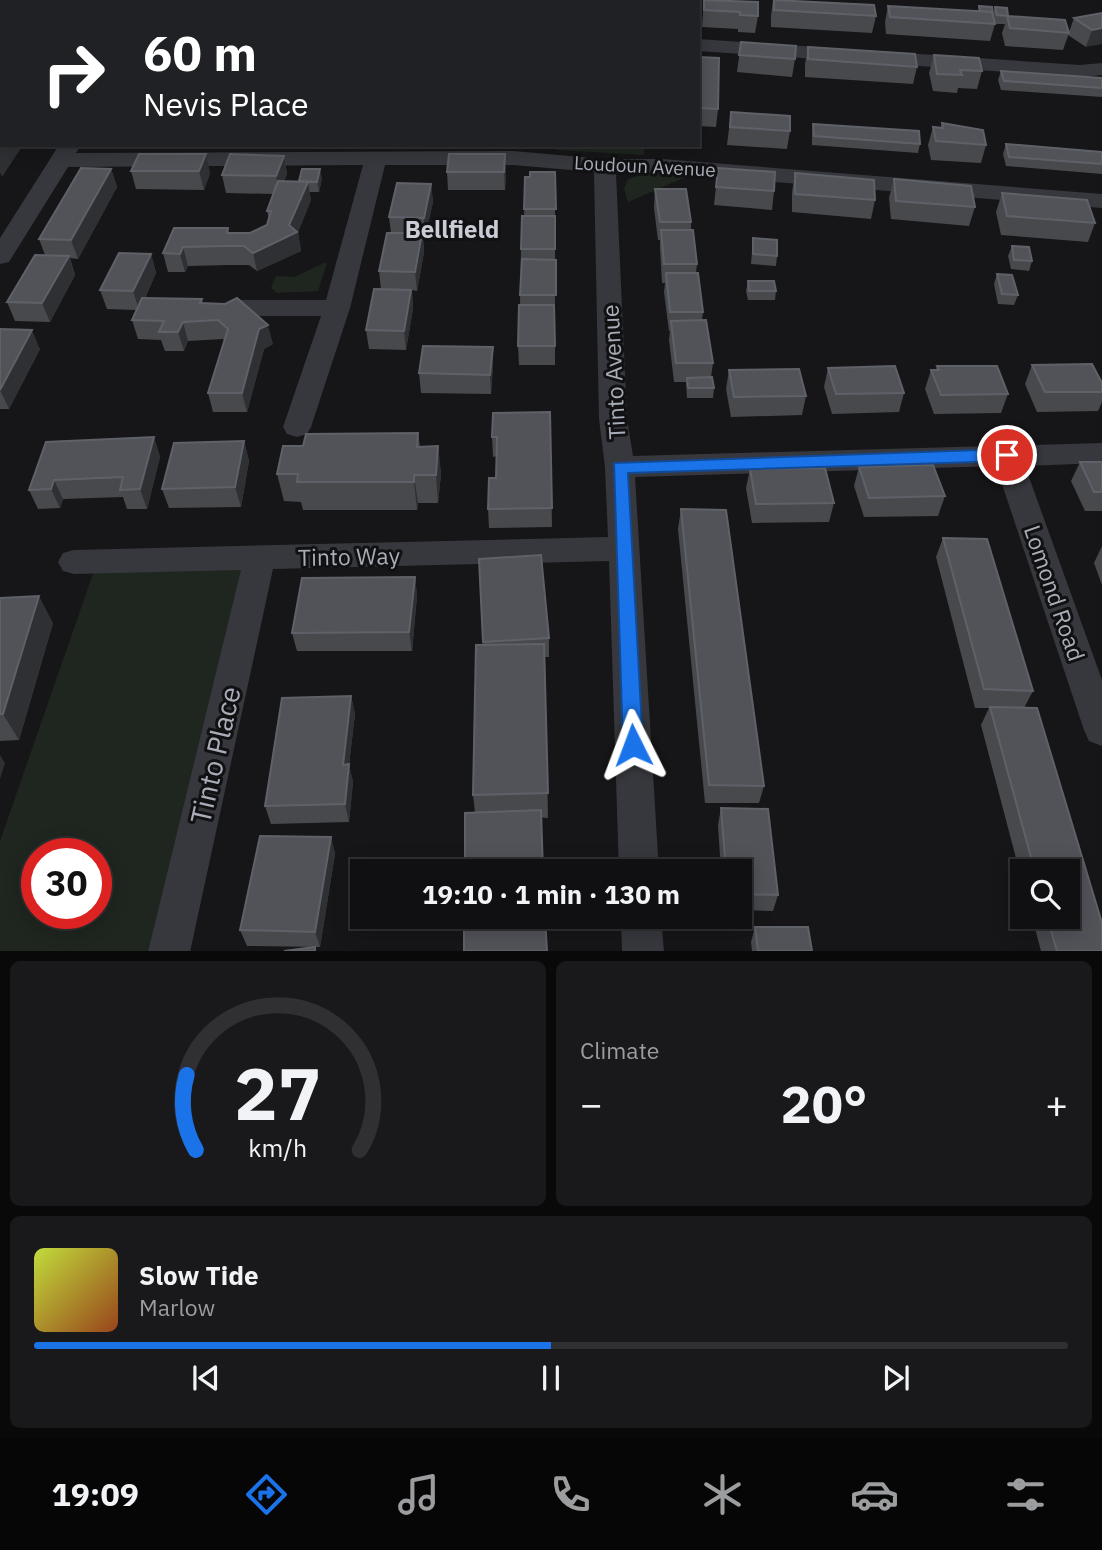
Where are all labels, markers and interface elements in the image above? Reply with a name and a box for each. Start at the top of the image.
text: 60 m [143,21,257,84]
icon: right [28,28,119,119]
text: Nevis Place [143,83,308,125]
street label: Loudoun Avenue [574,150,716,182]
district label: Bellfield [405,213,499,245]
street label: Tinto Avenue [594,304,632,440]
pin [977,425,1037,485]
icon: arrive [988,436,1026,474]
street label: Lomond Road [1018,521,1092,665]
street label: Tinto Way [298,540,401,572]
street label: Tinto Place [181,683,249,827]
position arrow [596,708,670,782]
speed limit sign: 30 [21,838,112,929]
map controls [1010,859,1080,929]
button: search [1010,859,1080,929]
text: 19:10 · 1 min · 130 m [422,877,680,911]
text: Climate [580,1035,659,1065]
text: 27 [234,1045,322,1140]
text: 20° [781,1070,867,1137]
text: − [580,1079,603,1128]
text: + [1045,1079,1068,1128]
text: km/h [249,1130,307,1163]
text: Slow Tide [139,1258,259,1292]
text: Marlow [139,1292,215,1322]
icon: previous [187,1359,225,1397]
icon: pause [532,1359,570,1397]
icon: next [877,1359,915,1397]
icon: directions [242,1470,291,1519]
icon: music [394,1470,443,1519]
icon: phone [546,1470,595,1519]
icon: climate [698,1470,747,1519]
icon: car [850,1470,899,1519]
icon: filters [1001,1470,1050,1519]
text: 19:09 [51,1473,139,1515]

